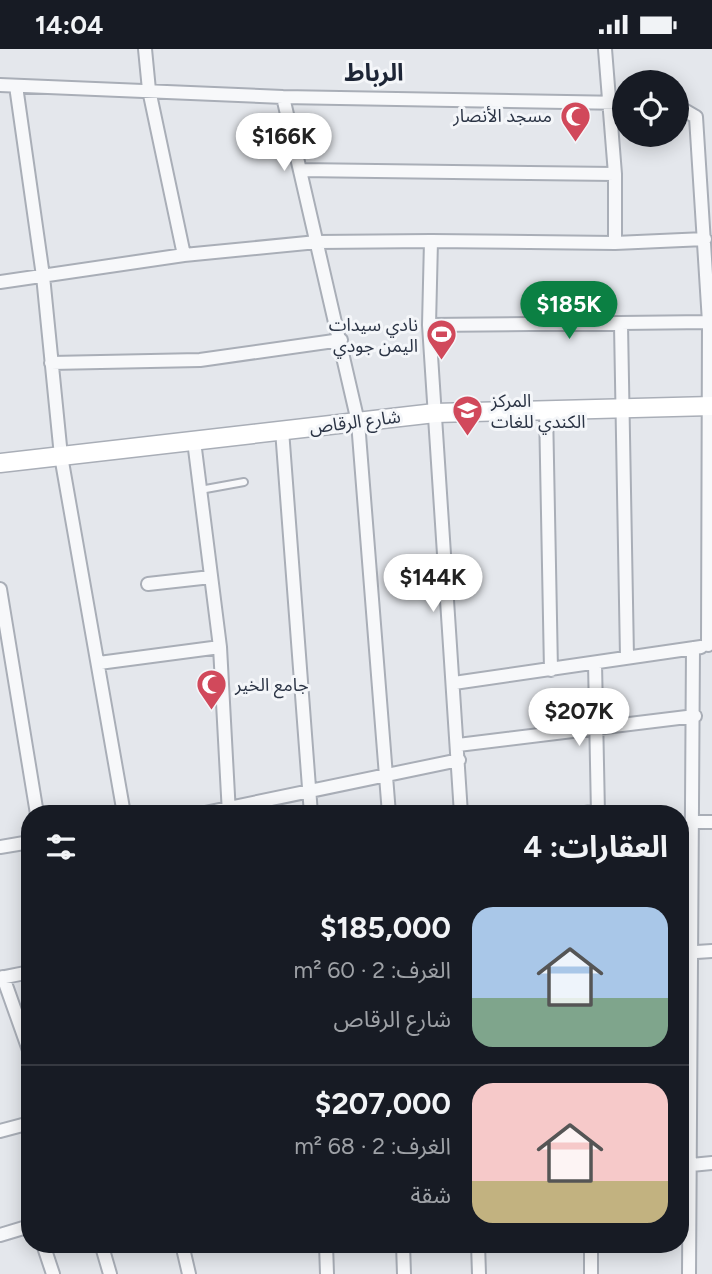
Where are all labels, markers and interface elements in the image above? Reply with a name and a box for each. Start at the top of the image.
text: 14:04 [35,9,104,41]
district label: الرباط [344,58,404,87]
map controls [612,70,689,147]
button: locate [612,70,689,147]
mosque icon: مسجد الأنصار [558,99,592,143]
place label: مسجد الأنصار [452,105,552,127]
pin: $166K [235,113,333,173]
text: $166K [252,122,316,150]
pin: $185K [520,281,618,341]
text: $185K [536,290,602,318]
place label: نادي سيدات اليمن جودي [329,314,418,359]
sports icon: نادي سيدات اليمن جودي [424,318,458,362]
place label: المركز الكندي للغات [490,390,586,435]
school or university icon: المركز الكندي للغات [451,394,485,438]
street label: شارع الرقاص [308,405,402,441]
pin: $144K [384,554,482,614]
text: $144K [400,563,466,591]
mosque icon: جامع الخير [195,668,229,712]
place label: جامع الخير [234,674,309,699]
pin: $207K [530,689,628,748]
text: $207K [544,697,614,725]
icon: filters [42,828,80,866]
text: العقارات: 4 [523,828,668,865]
text: $185,000 [320,909,451,946]
icon: home [528,935,612,1019]
text: الغرف: 2 · 60 m² [294,956,451,984]
text: شارع الرقاص [334,1005,451,1033]
text: $207,000 [315,1085,451,1122]
icon: home [528,1111,612,1195]
text: الغرف: 2 · 68 m² [294,1132,451,1160]
text: شقة [410,1181,451,1209]

